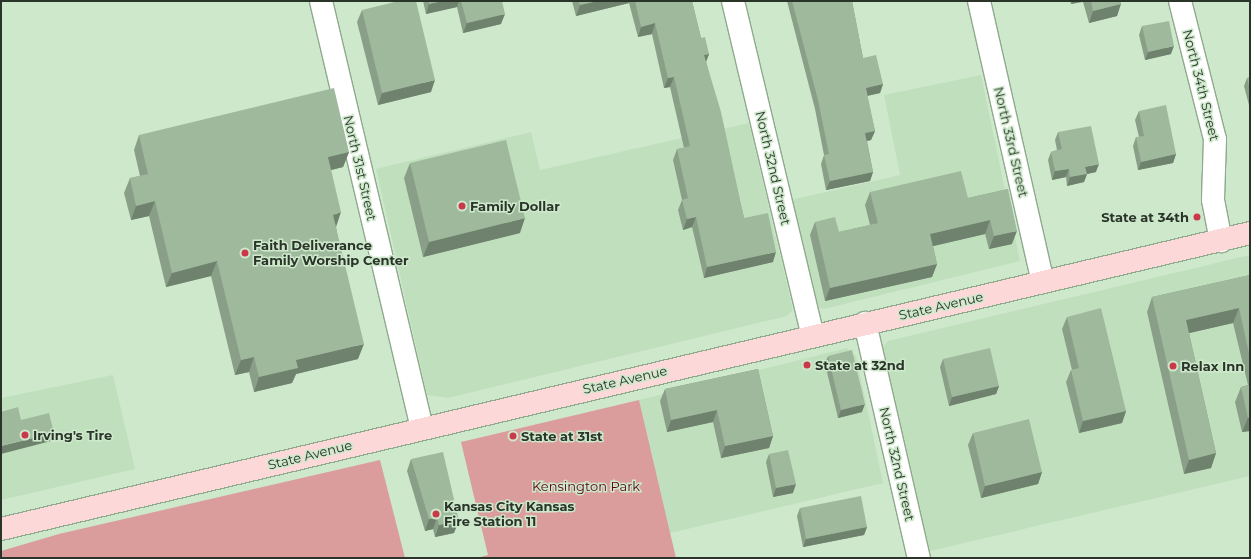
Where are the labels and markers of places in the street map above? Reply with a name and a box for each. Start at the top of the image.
place label: Family Dollar [470,198,560,214]
marker: Family Dollar [457,201,467,211]
place label: State at 34th [1101,209,1189,225]
marker: State at 34th [1192,212,1202,222]
place label: Faith Deliverance Family Worship Center [253,238,409,269]
marker: Faith Deliverance Family Worship Center [240,248,250,258]
place label: State at 32nd [815,357,905,373]
place label: Relax Inn [1181,358,1244,374]
marker: State at 32nd [802,360,812,370]
marker: Relax Inn [1168,361,1178,371]
place label: Irving's Tire [33,427,112,443]
place label: State at 31st [521,428,603,444]
marker: Irving's Tire [20,430,30,440]
marker: State at 31st [508,431,518,441]
place label: Kansas City Kansas Fire Station 11 [444,499,574,530]
marker: Kansas City Kansas Fire Station 11 [431,509,441,519]

